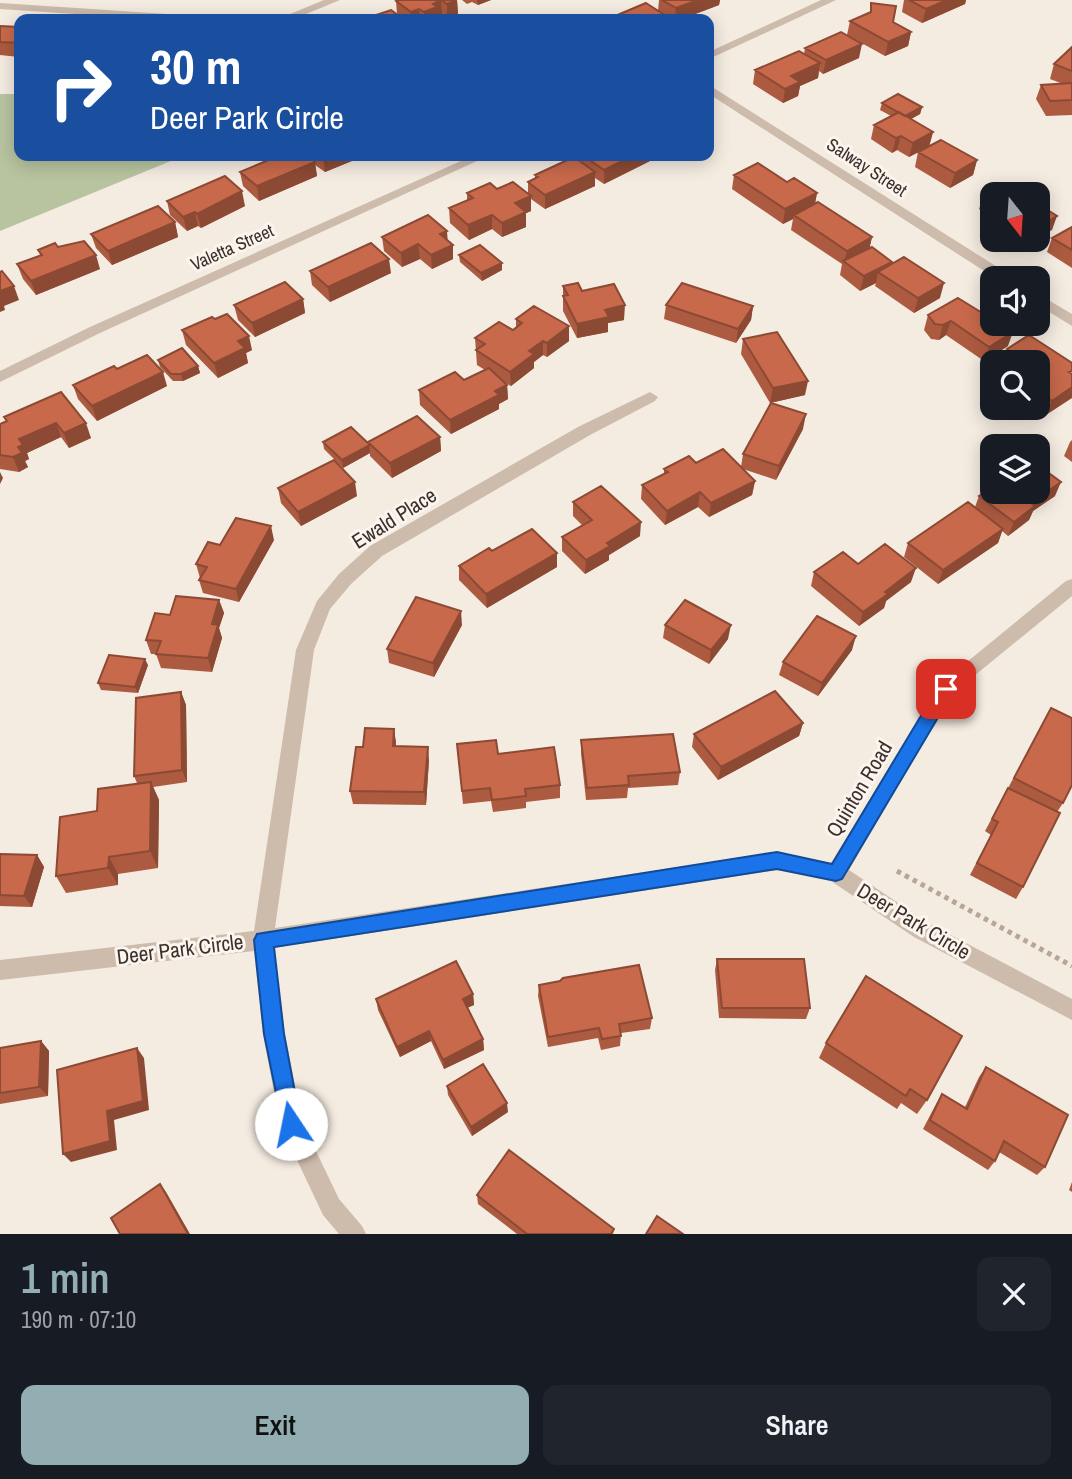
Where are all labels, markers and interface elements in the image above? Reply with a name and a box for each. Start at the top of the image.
text: 30 m [150,33,242,99]
icon: right [35,42,126,133]
text: Deer Park Circle [150,96,344,139]
street label: Salway Street [822,132,912,202]
north arrow [980,182,1050,252]
map controls [980,182,1050,504]
street label: Valetta Street [187,218,277,276]
button: sound [980,266,1050,336]
button: search [980,350,1050,420]
button: layers [980,434,1050,504]
street label: Ewald Place [346,481,442,555]
pin [916,659,976,719]
icon: arrive [927,670,965,708]
street label: Quinton Road [819,736,899,842]
street label: Deer Park Circle [852,876,976,966]
street label: Deer Park Circle [115,927,245,971]
position arrow [254,1087,328,1161]
text: 1 min [21,1250,110,1306]
button: close [977,1257,1051,1331]
text: 190 m · 07:10 [21,1304,136,1335]
button: Exit [21,1385,529,1465]
button: Share [543,1385,1051,1465]

